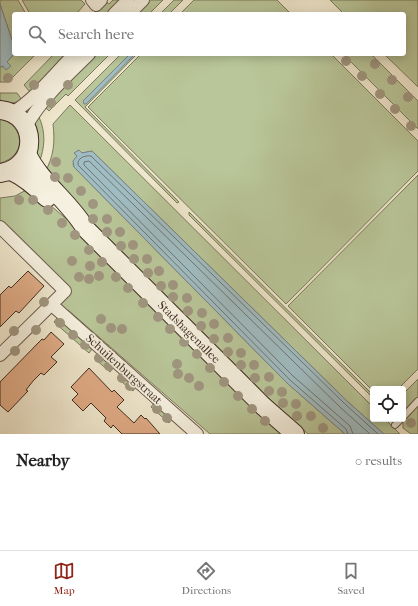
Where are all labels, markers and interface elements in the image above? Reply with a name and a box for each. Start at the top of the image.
search box [12,12,406,56]
icon: search [26,23,48,45]
text: Search here [58,25,134,43]
street label: Stadshagenallee [155,298,223,366]
street label: Schuilenburgstraat [83,331,166,407]
map controls [370,386,406,422]
button: locate [370,386,406,422]
text: Nearby [16,450,70,470]
text: 0 results [355,453,402,468]
tab: Map [53,560,75,597]
tab: Directions [182,560,231,597]
tab: Saved [337,560,365,597]

